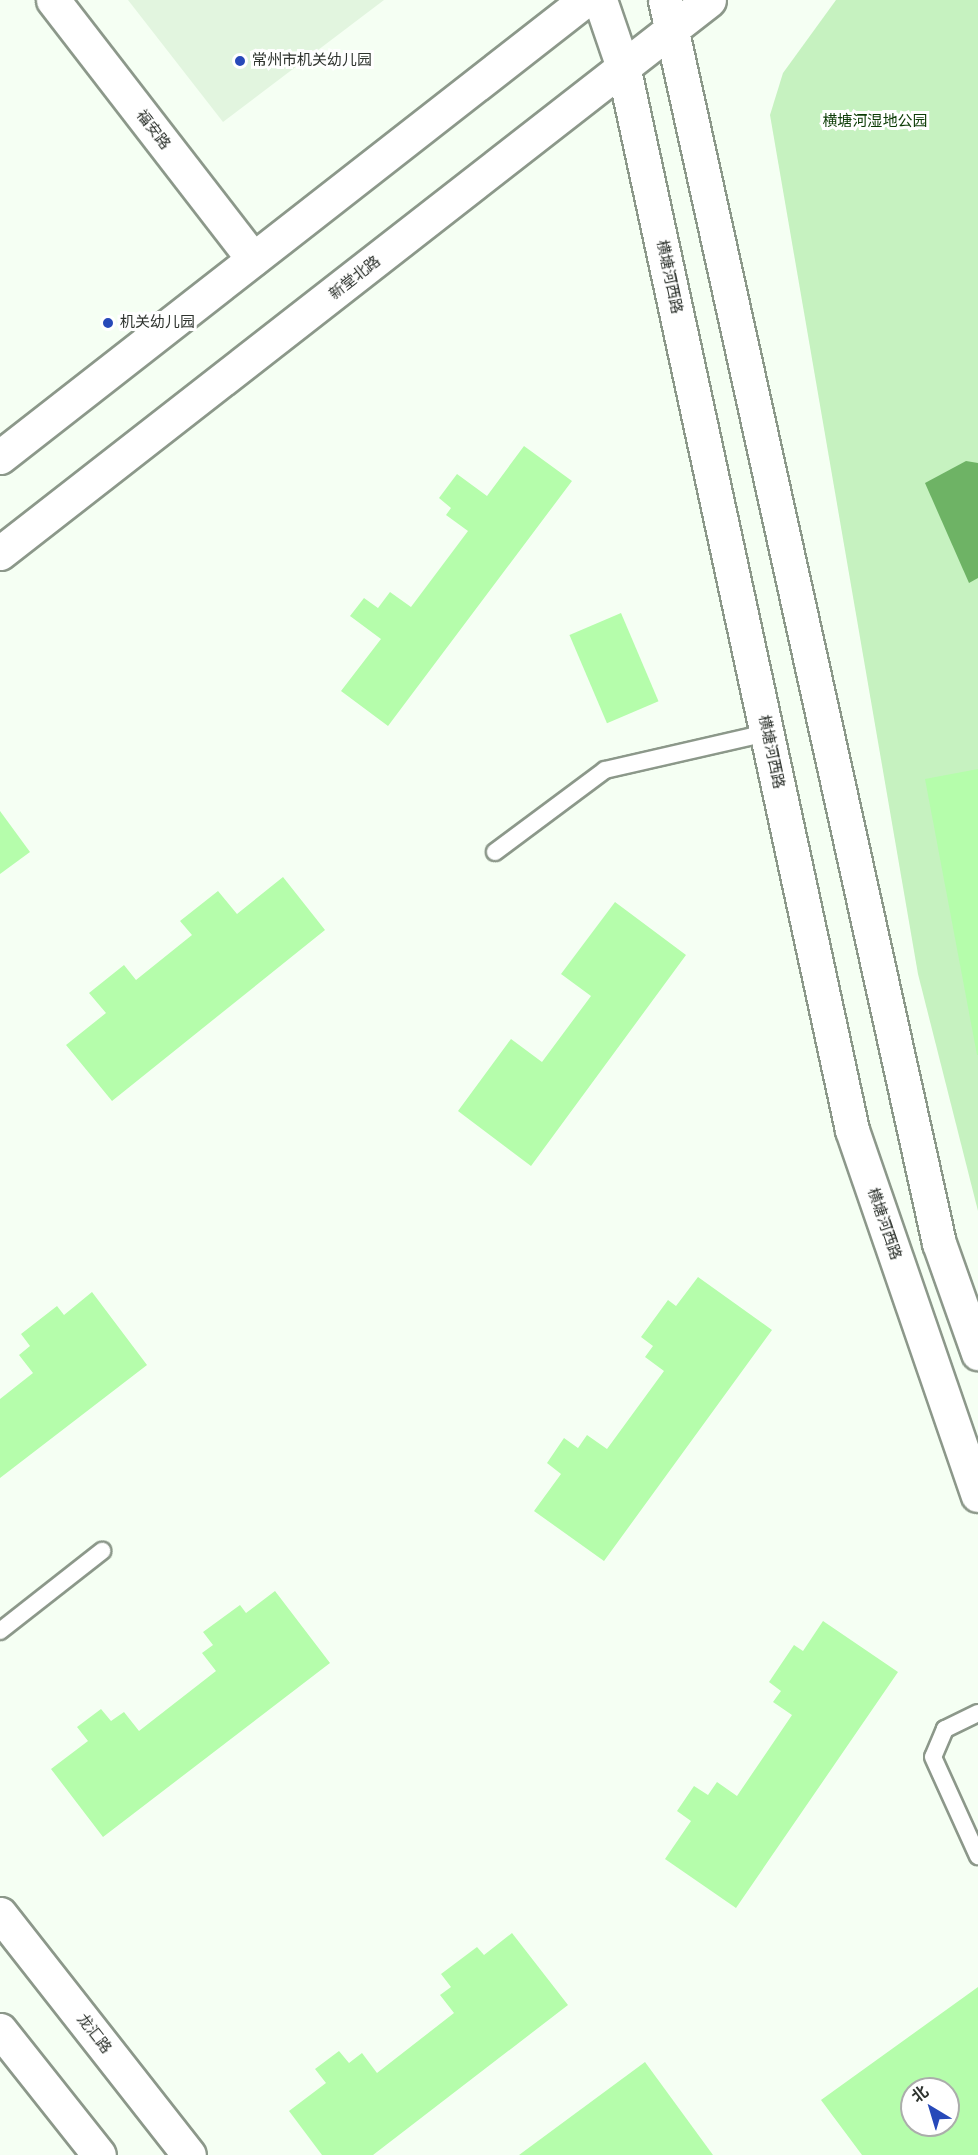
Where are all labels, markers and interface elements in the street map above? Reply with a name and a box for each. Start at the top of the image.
place label: 常州市机关幼儿园 [252,52,372,70]
marker: 常州市机关幼儿园 [233,54,247,68]
street label: 福安路 [132,107,174,153]
park label: 横塘河湿地公园 [823,113,927,131]
street label: 横塘河西路 [652,238,686,316]
street label: 新堂北路 [326,252,384,304]
place label: 机关幼儿园 [120,314,195,332]
marker: 机关幼儿园 [101,316,115,330]
street label: 横塘河西路 [754,713,788,791]
street label: 横塘河西路 [863,1186,905,1262]
street label: 龙汇路 [73,2011,115,2057]
north arrow [900,2077,960,2137]
text: 北 [908,2082,933,2107]

